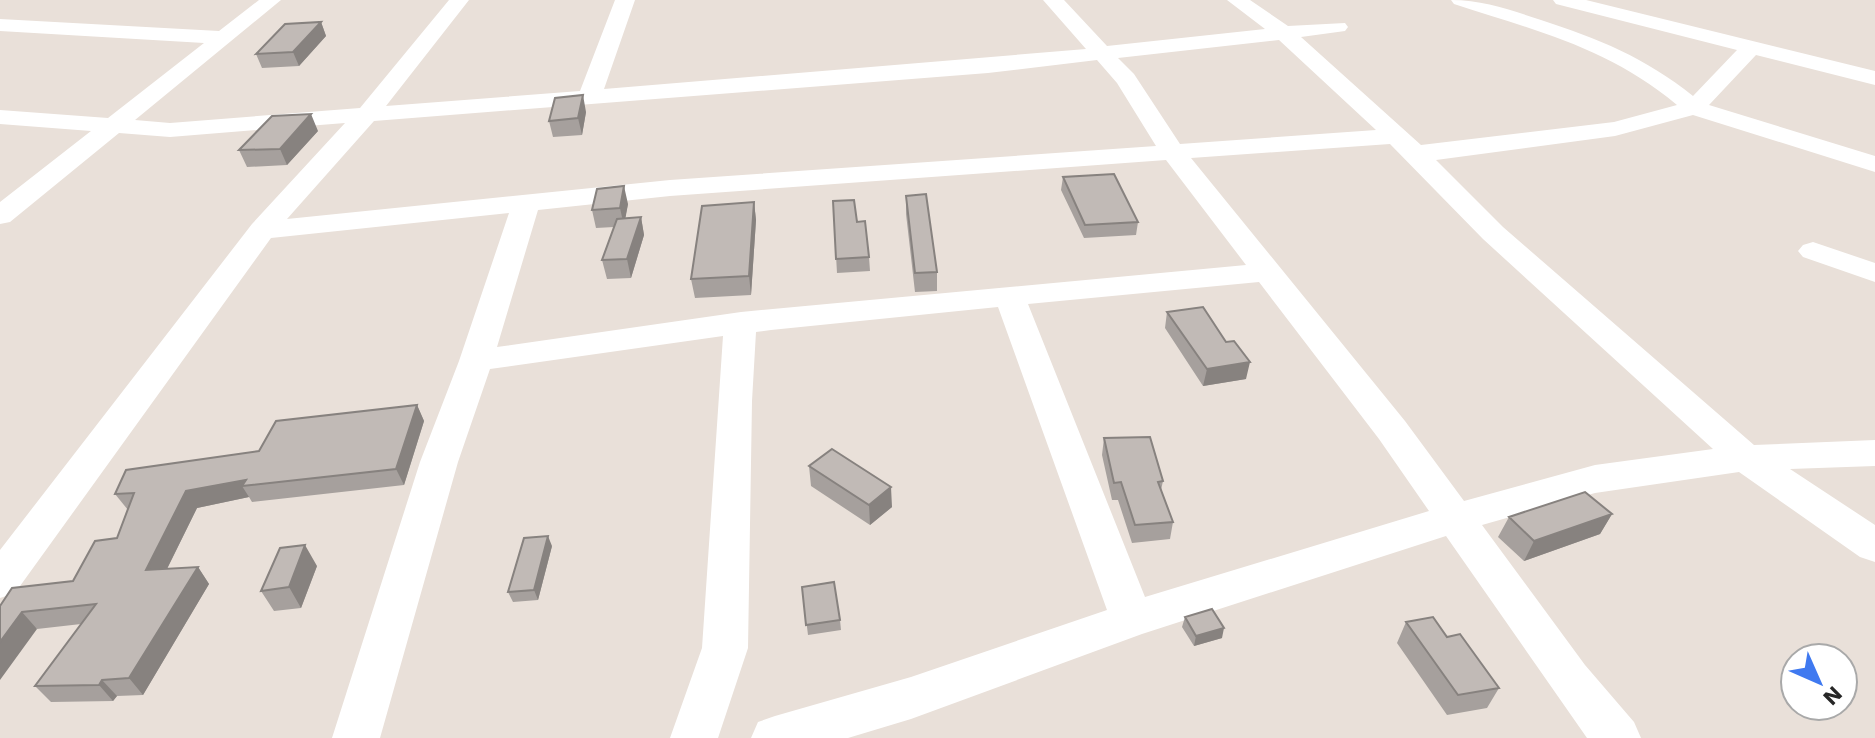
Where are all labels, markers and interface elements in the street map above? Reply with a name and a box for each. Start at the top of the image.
north arrow [1779,642,1859,722]
text: N [1818,681,1847,710]

